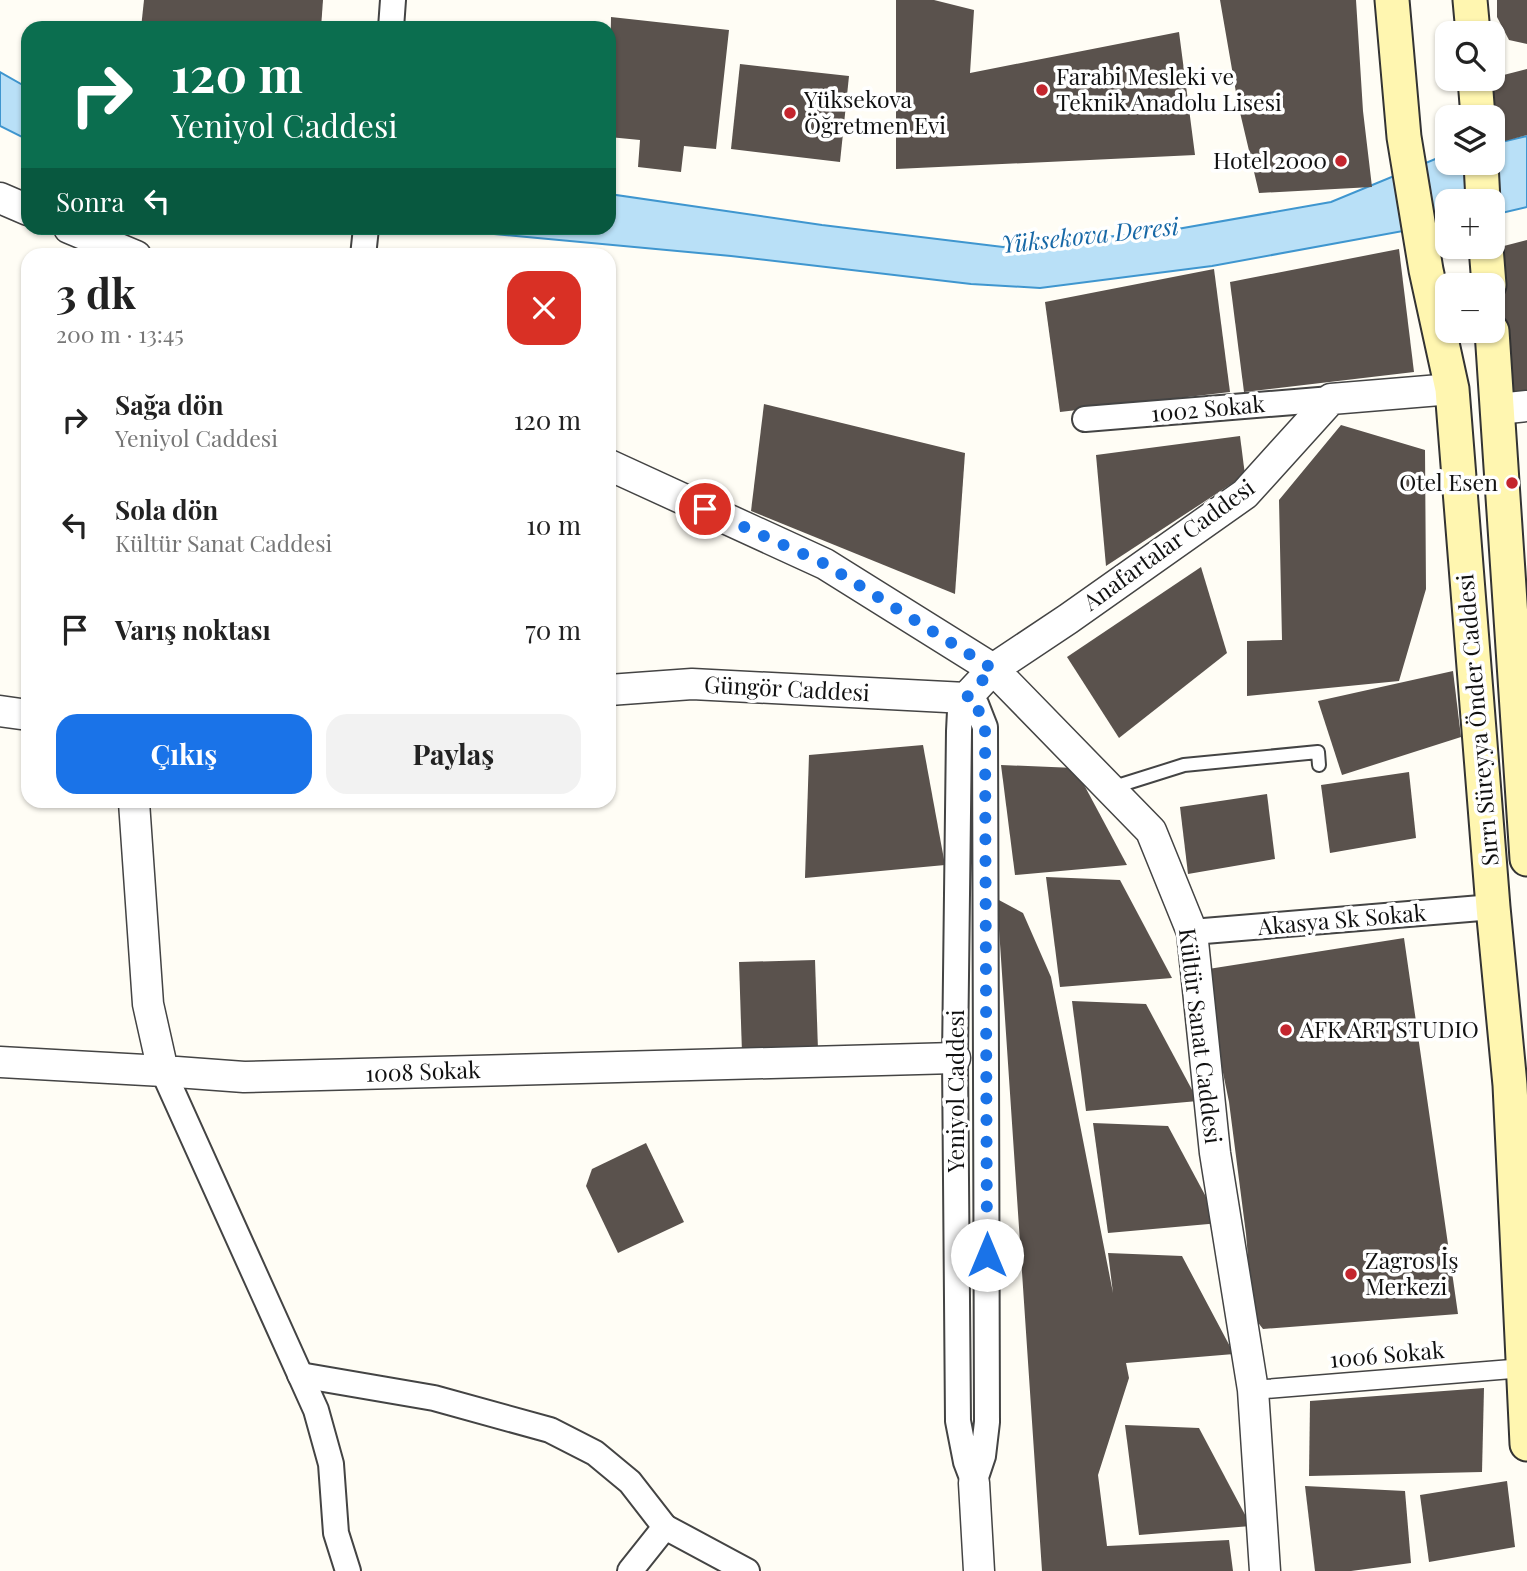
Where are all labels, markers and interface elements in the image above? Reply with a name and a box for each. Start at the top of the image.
map controls [1435,21,1505,343]
button: search [1435,21,1505,91]
text: 120 m [171,40,303,105]
icon: right [56,49,147,140]
place label: Farabi Mesleki ve Teknik Anadolu Lisesi [1056,60,1282,117]
marker: Farabi Mesleki ve Teknik Anadolu Lisesi [1034,82,1050,98]
place label: Yüksekova Öğretmen Evi [803,83,946,140]
text: Yeniyol Caddesi [171,103,398,146]
marker: Yüksekova Öğretmen Evi [782,105,798,121]
button: layers [1435,105,1505,175]
place label: Hotel 2000 [1213,144,1327,175]
marker: Hotel 2000 [1333,153,1349,169]
icon: left [138,182,176,220]
text: Sonra [56,184,124,219]
button: + [1435,189,1505,259]
water label: Yüksekova Deresi [999,209,1181,259]
text: 3 dk [56,264,136,320]
button: close [507,271,581,345]
button: − [1435,273,1505,343]
text: 200 m · 13:45 [56,318,184,349]
text: Sağa dön [115,387,223,422]
street label: 1002 Sokak [1150,387,1266,428]
icon: right [56,401,94,439]
text: 120 m [514,402,581,437]
text: Yeniyol Caddesi [115,422,278,453]
place label: Otel Esen [1399,466,1498,497]
street label: Anafartalar Caddesi [1075,471,1260,617]
marker: Otel Esen [1504,475,1520,491]
pin [675,479,735,539]
icon: arrive [686,490,724,528]
text: Sola dön [115,492,218,527]
icon: left [56,506,94,544]
text: 10 m [526,507,581,542]
text: Kültür Sanat Caddesi [115,527,332,558]
street label: Sırrı Süreyya Önder Caddesi [1448,573,1505,867]
icon: arrive [56,611,94,649]
text: Varış noktası [115,612,271,647]
text: 70 m [525,612,581,647]
street label: Güngör Caddesi [704,668,871,707]
button: Çıkış [56,714,312,794]
button: Paylaş [326,714,581,794]
street label: Akasya Sk Sokak [1255,896,1428,941]
street label: Kültür Sanat Caddesi [1173,926,1230,1146]
street label: Yeniyol Caddesi [939,1009,970,1173]
place label: AFK ART STUDIO [1299,1013,1479,1044]
marker: AFK ART STUDIO [1278,1022,1294,1038]
street label: 1008 Sokak [365,1053,481,1088]
position arrow [950,1218,1024,1292]
place label: Zagros İş Merkezi [1365,1244,1459,1301]
marker: Zagros İş Merkezi [1343,1266,1359,1282]
street label: 1006 Sokak [1328,1333,1446,1374]

